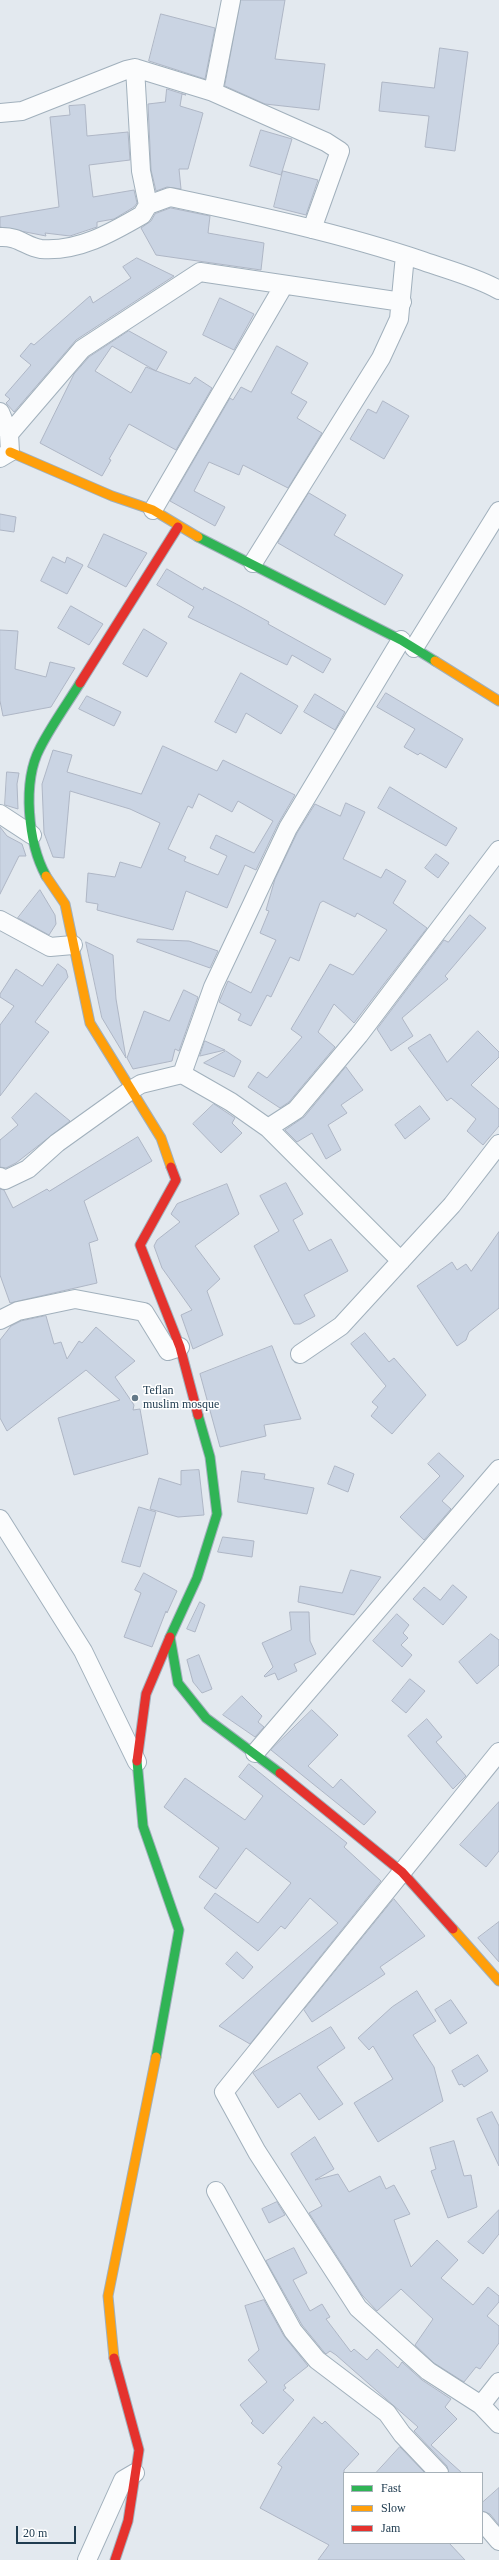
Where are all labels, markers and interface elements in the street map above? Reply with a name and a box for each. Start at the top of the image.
place label: Teflan muslim mosque [143,1384,224,1412]
marker: Teflan muslim mosque [130,1393,140,1403]
legend [343,2472,483,2544]
text: Fast [381,2481,401,2495]
text: Slow [381,2501,406,2515]
scale bar [18,2518,78,2544]
text: Jam [381,2521,400,2535]
text: 20 m [23,2526,47,2540]

